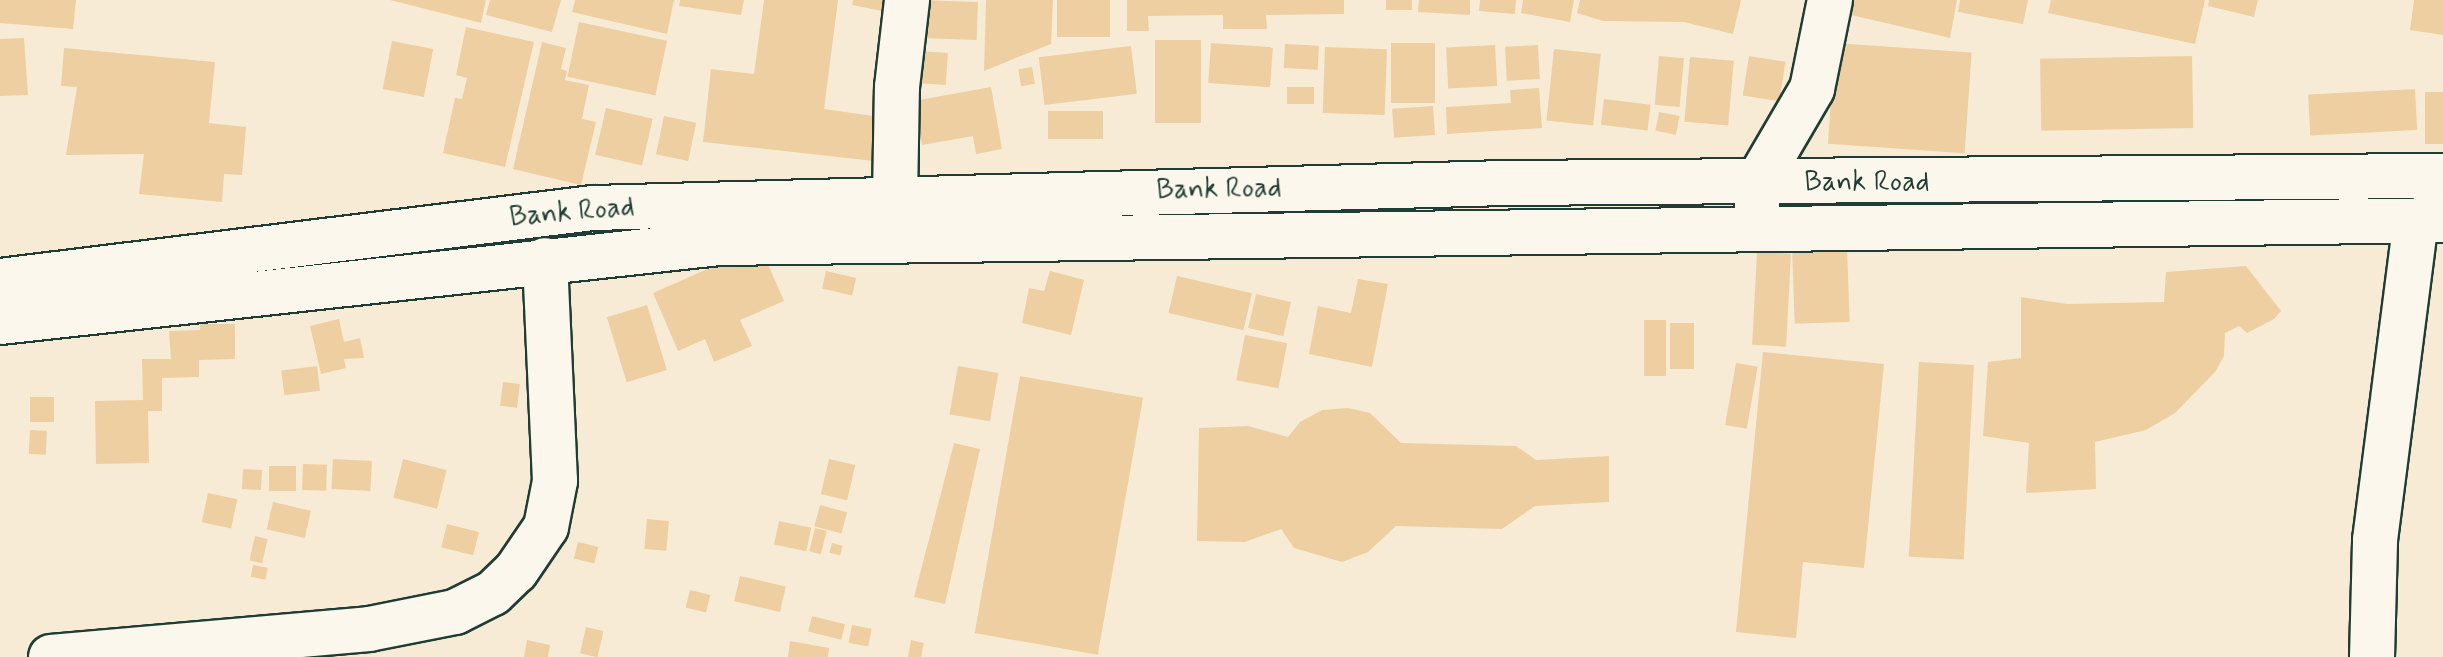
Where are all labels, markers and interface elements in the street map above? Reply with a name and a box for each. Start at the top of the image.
street label: Bank Road [1804,166,1930,200]
street label: Bank Road [1156,172,1282,208]
street label: Bank Road [508,191,636,235]

